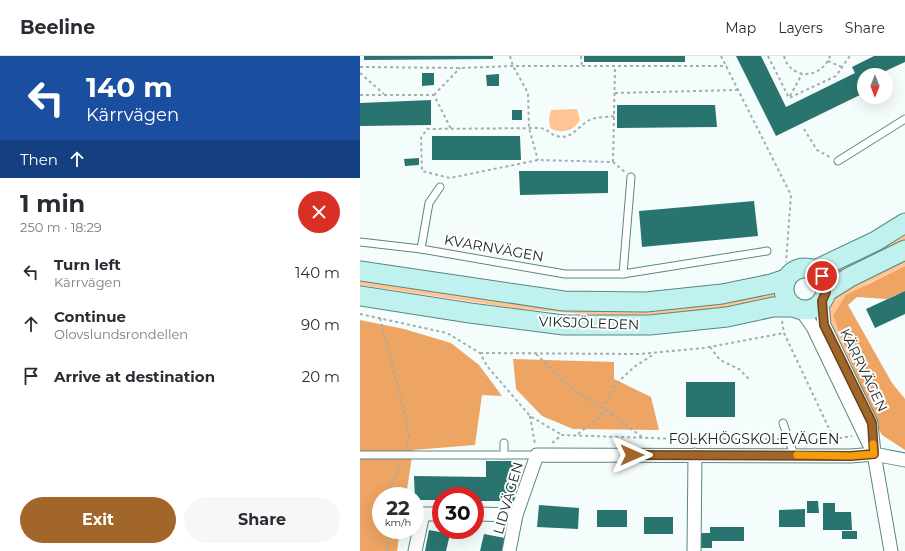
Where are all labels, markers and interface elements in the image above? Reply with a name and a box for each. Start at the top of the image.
text: Beeline [20,16,95,39]
text: Map [725,19,756,37]
text: Layers [778,19,823,37]
text: Share [845,19,885,37]
north arrow [857,68,893,104]
map controls [857,68,893,104]
text: 140 m [86,70,173,104]
icon: left [20,72,72,124]
text: Kärrvägen [86,104,179,126]
icon: ahead [66,148,88,170]
text: Then [20,150,58,169]
text: 1 min [20,189,85,218]
button: close [298,191,340,233]
text: 250 m · 18:29 [20,219,102,235]
street label: KVARNVÄGEN [443,230,545,266]
text: Turn left [54,255,121,274]
pin [805,259,839,293]
icon: left [20,261,42,283]
text: 140 m [295,263,340,282]
icon: arrive [811,265,833,287]
text: Kärrvägen [54,274,121,290]
text: Continue [54,307,126,326]
street label: VIKSJÖLEDEN [538,312,640,334]
icon: ahead [20,313,42,335]
text: 90 m [301,315,340,334]
street label: KÄRRVÄGEN [836,325,892,415]
text: Olovslundsrondellen [54,326,188,342]
icon: arrive [20,365,42,387]
text: Arrive at destination [54,367,215,386]
text: 20 m [302,367,340,386]
street label: FOLKHÖGSKOLEVÄGEN [669,430,839,448]
position arrow [611,434,653,476]
street label: LIDVÄGEN [489,460,527,536]
speed limit sign: 30 [432,487,484,539]
text: 22 [386,496,410,520]
button: Exit [20,497,176,543]
button: Share [184,497,340,543]
text: km/h [385,516,411,529]

